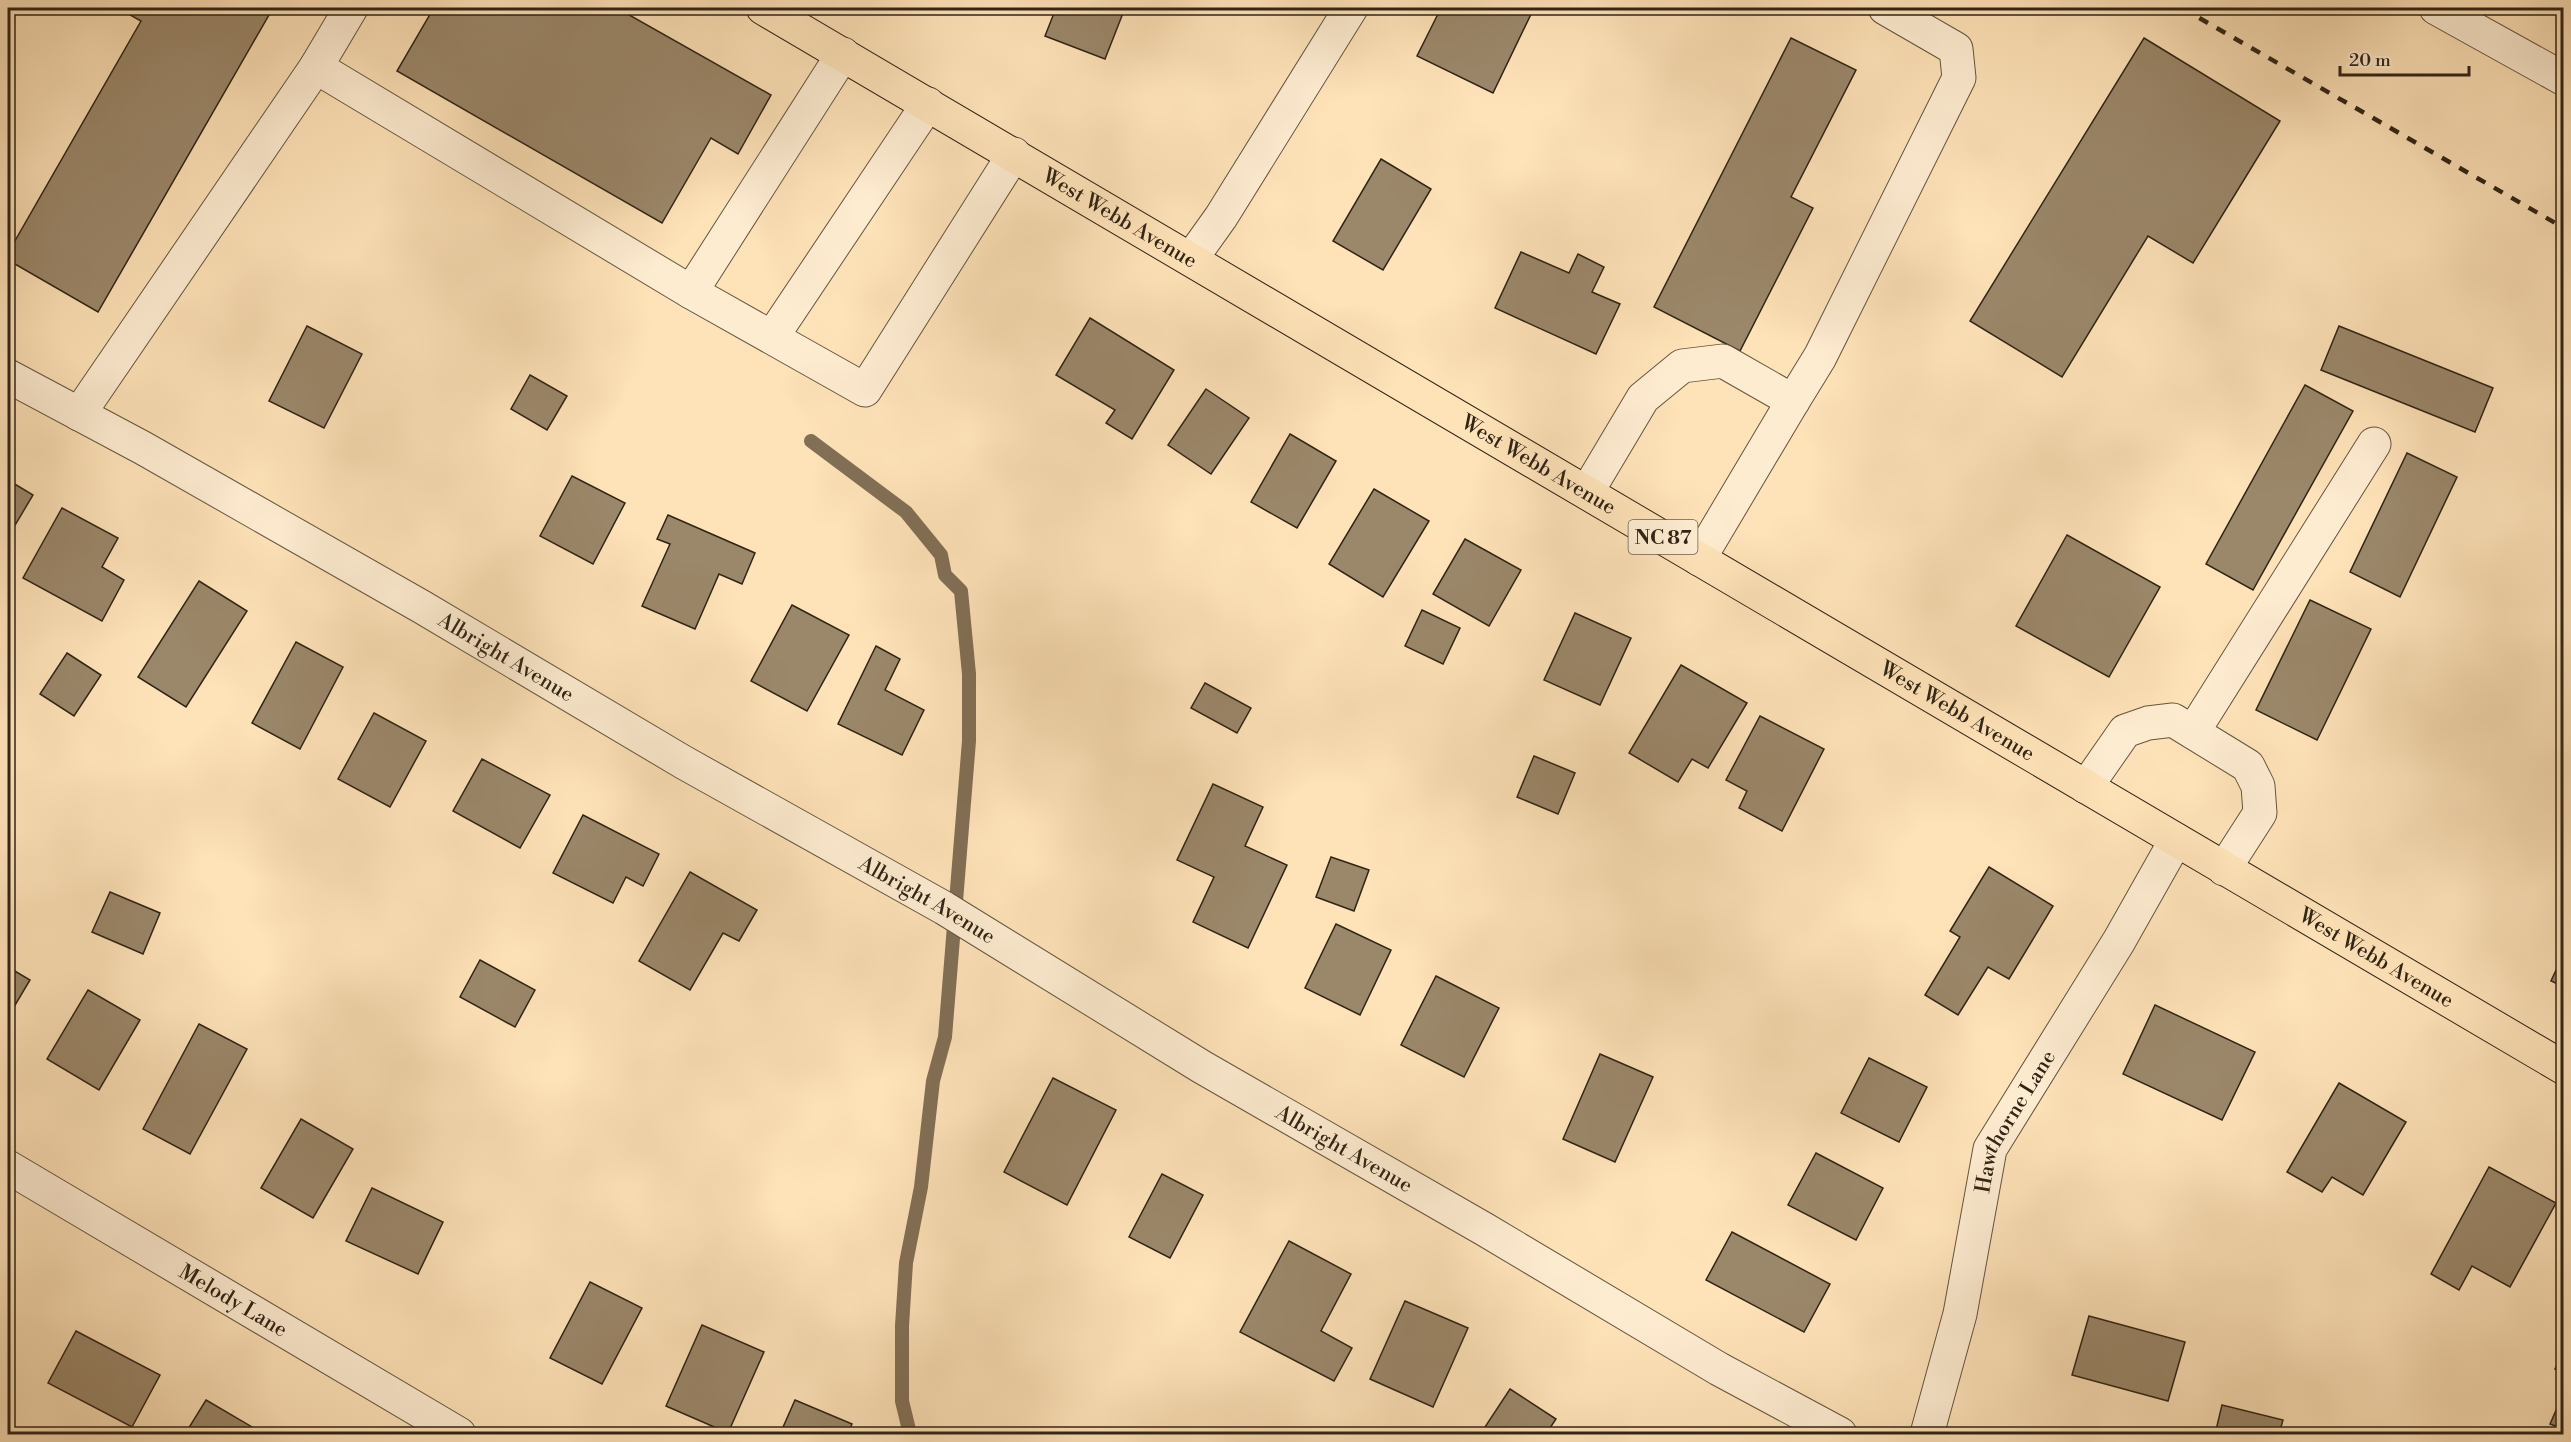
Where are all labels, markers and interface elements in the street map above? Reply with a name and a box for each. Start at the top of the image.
scale bar [2340,39,2469,77]
text: 20 m [2349,49,2391,72]
street label: West Webb Avenue [1036,163,1201,275]
street label: West Webb Avenue [1455,409,1620,521]
road number: NC 87 [1628,520,1698,554]
street label: Albright Avenue [432,607,578,708]
street label: West Webb Avenue [1874,656,2039,768]
street label: Albright Avenue [853,850,1000,950]
street label: West Webb Avenue [2293,902,2458,1014]
street label: Hawthorne Lane [1970,1046,2062,1195]
street label: Albright Avenue [1270,1100,1417,1199]
street label: Melody Lane [174,1259,292,1344]

